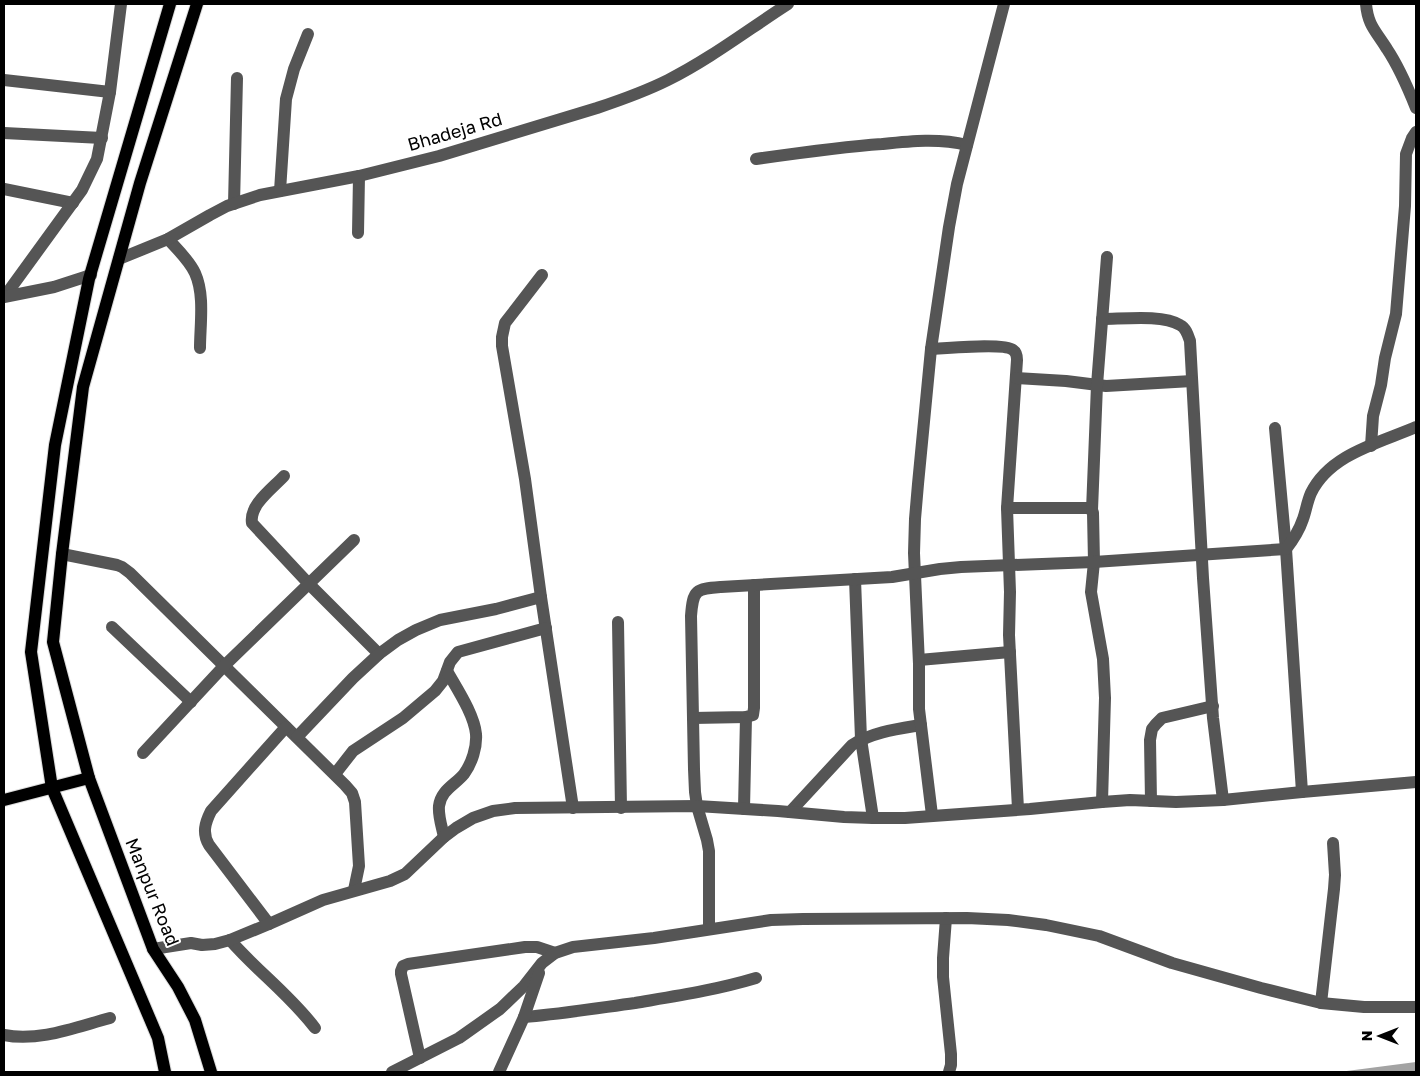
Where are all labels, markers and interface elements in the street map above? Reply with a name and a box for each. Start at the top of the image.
street label: Bhadeja Rd [405,107,505,155]
street label: Manpur Road [121,835,185,949]
north arrow [1355,1011,1405,1061]
text: N [1358,1031,1375,1041]

